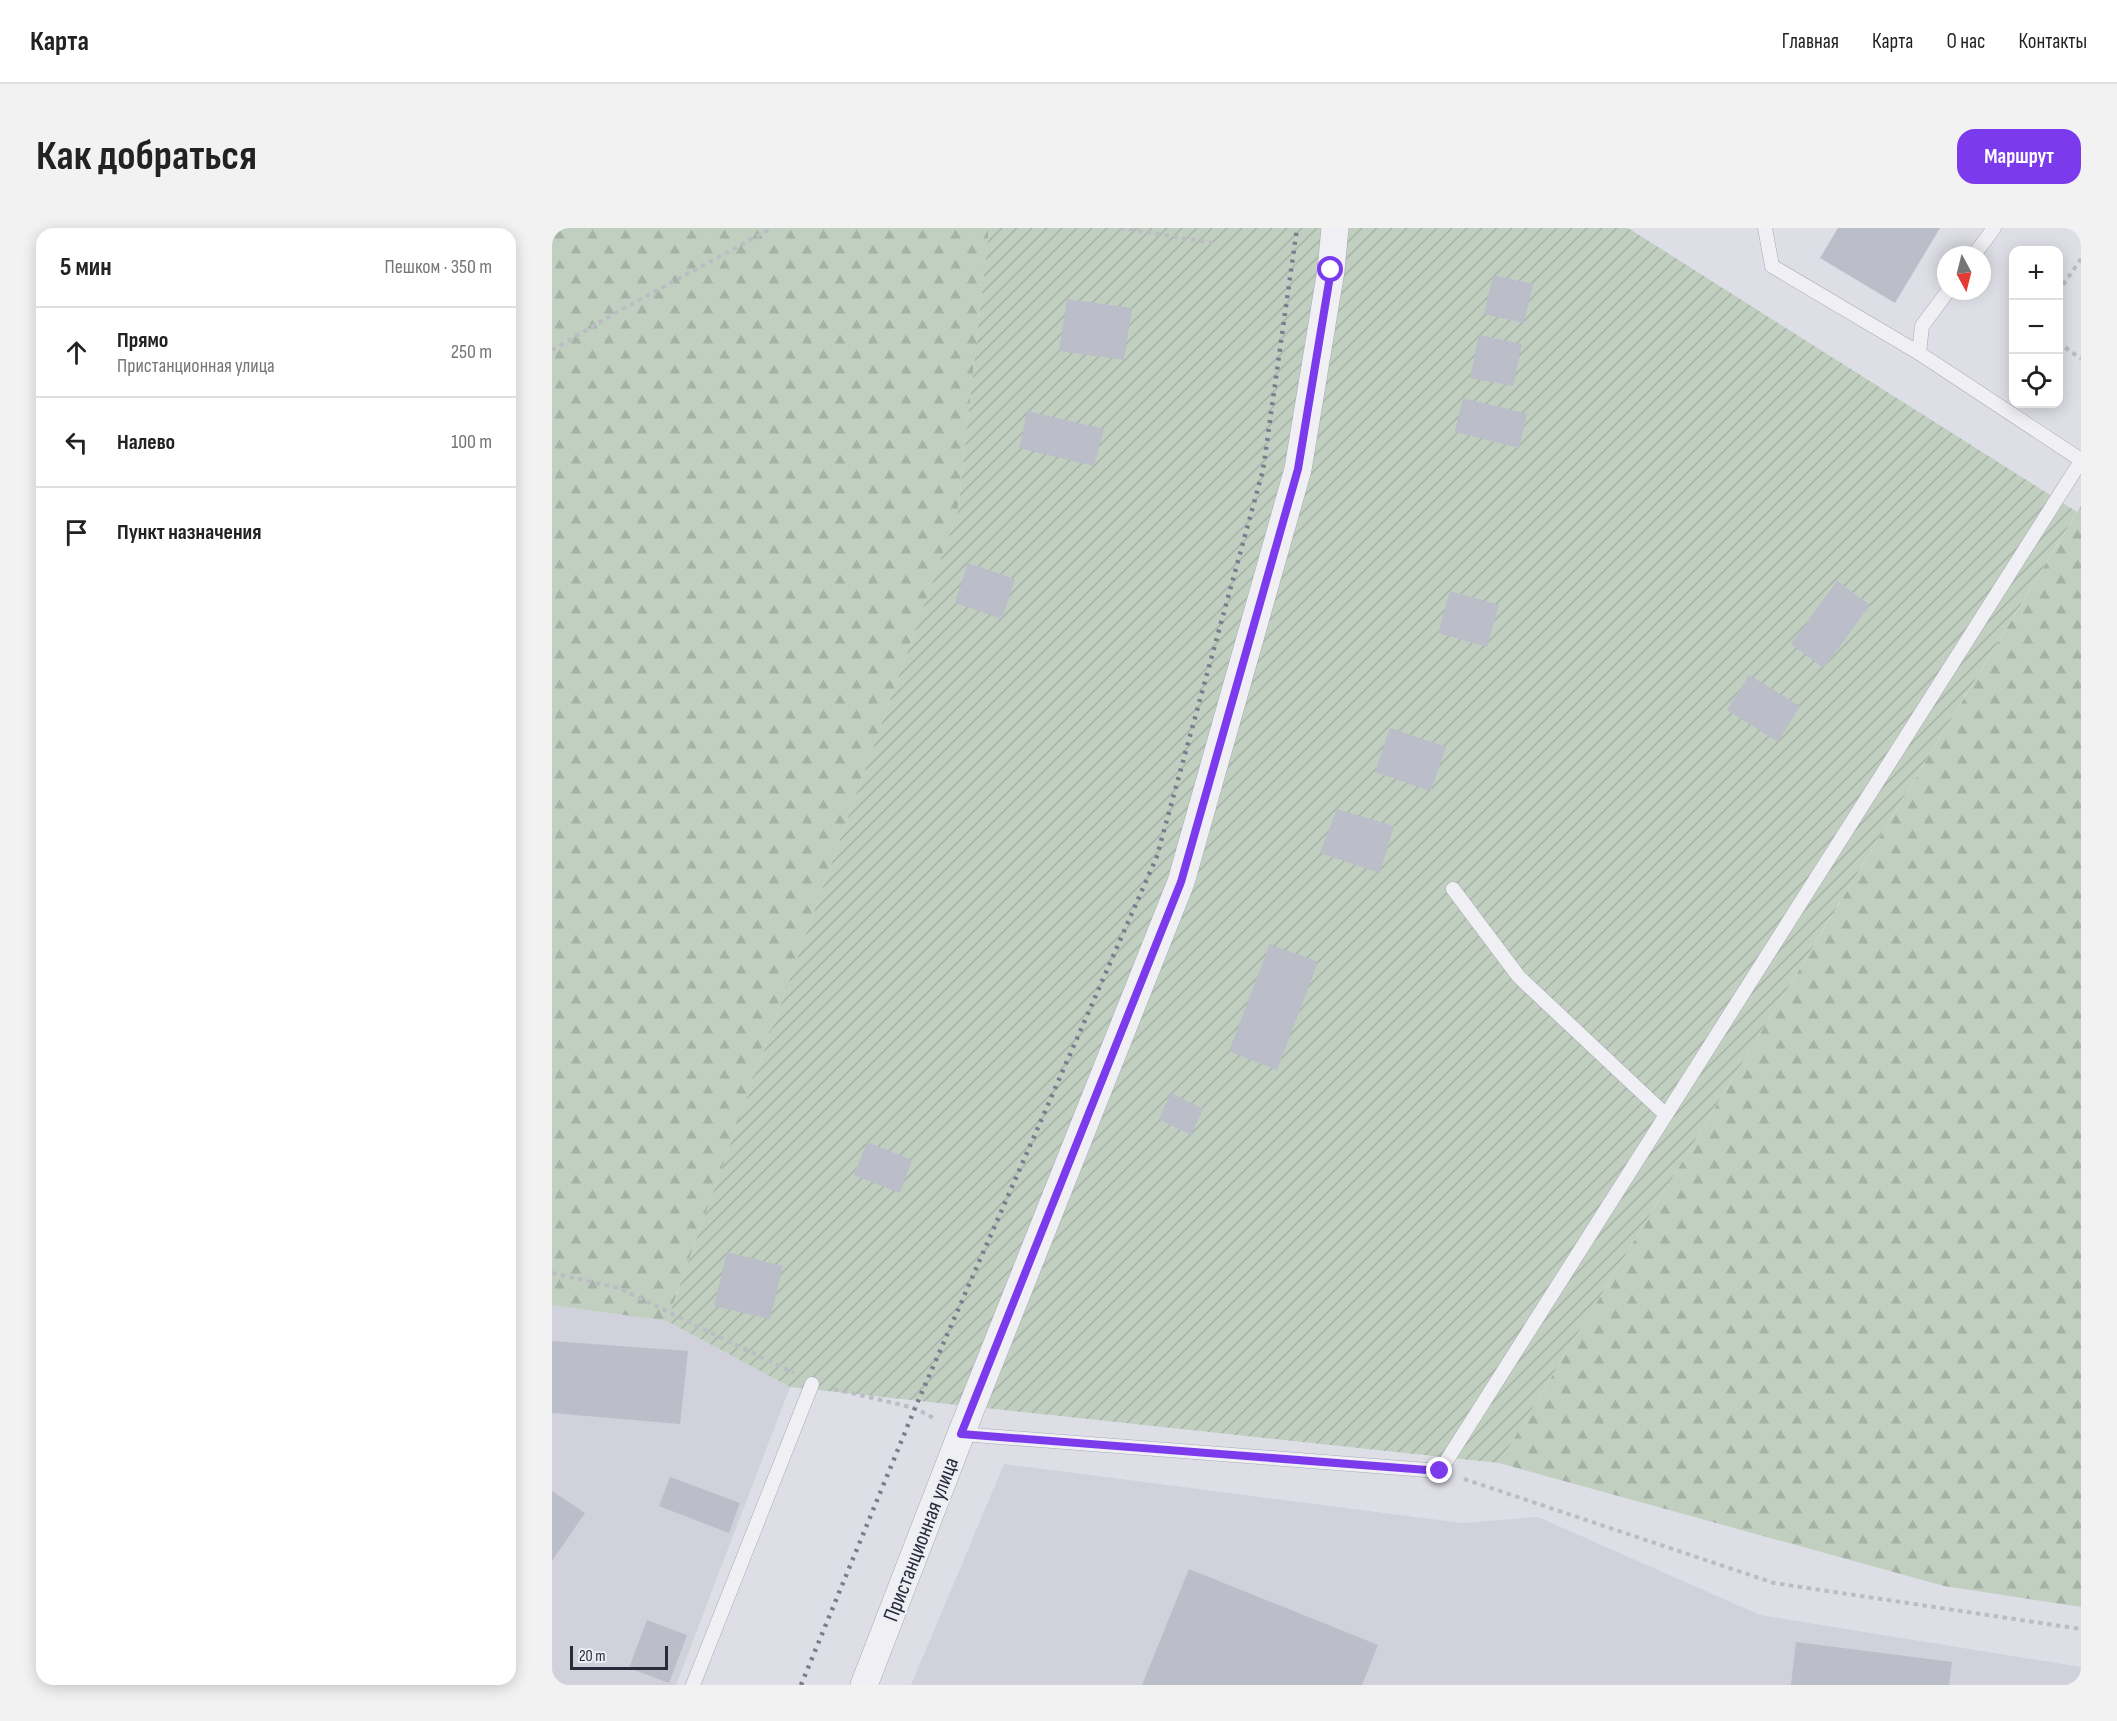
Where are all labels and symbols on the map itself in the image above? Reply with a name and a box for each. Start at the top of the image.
north arrow [1937,246,1991,300]
route start [1317,256,1343,282]
street label: Пристанционная улица [878,1454,965,1625]
route end [1426,1457,1452,1483]
scale bar [570,1643,668,1670]

